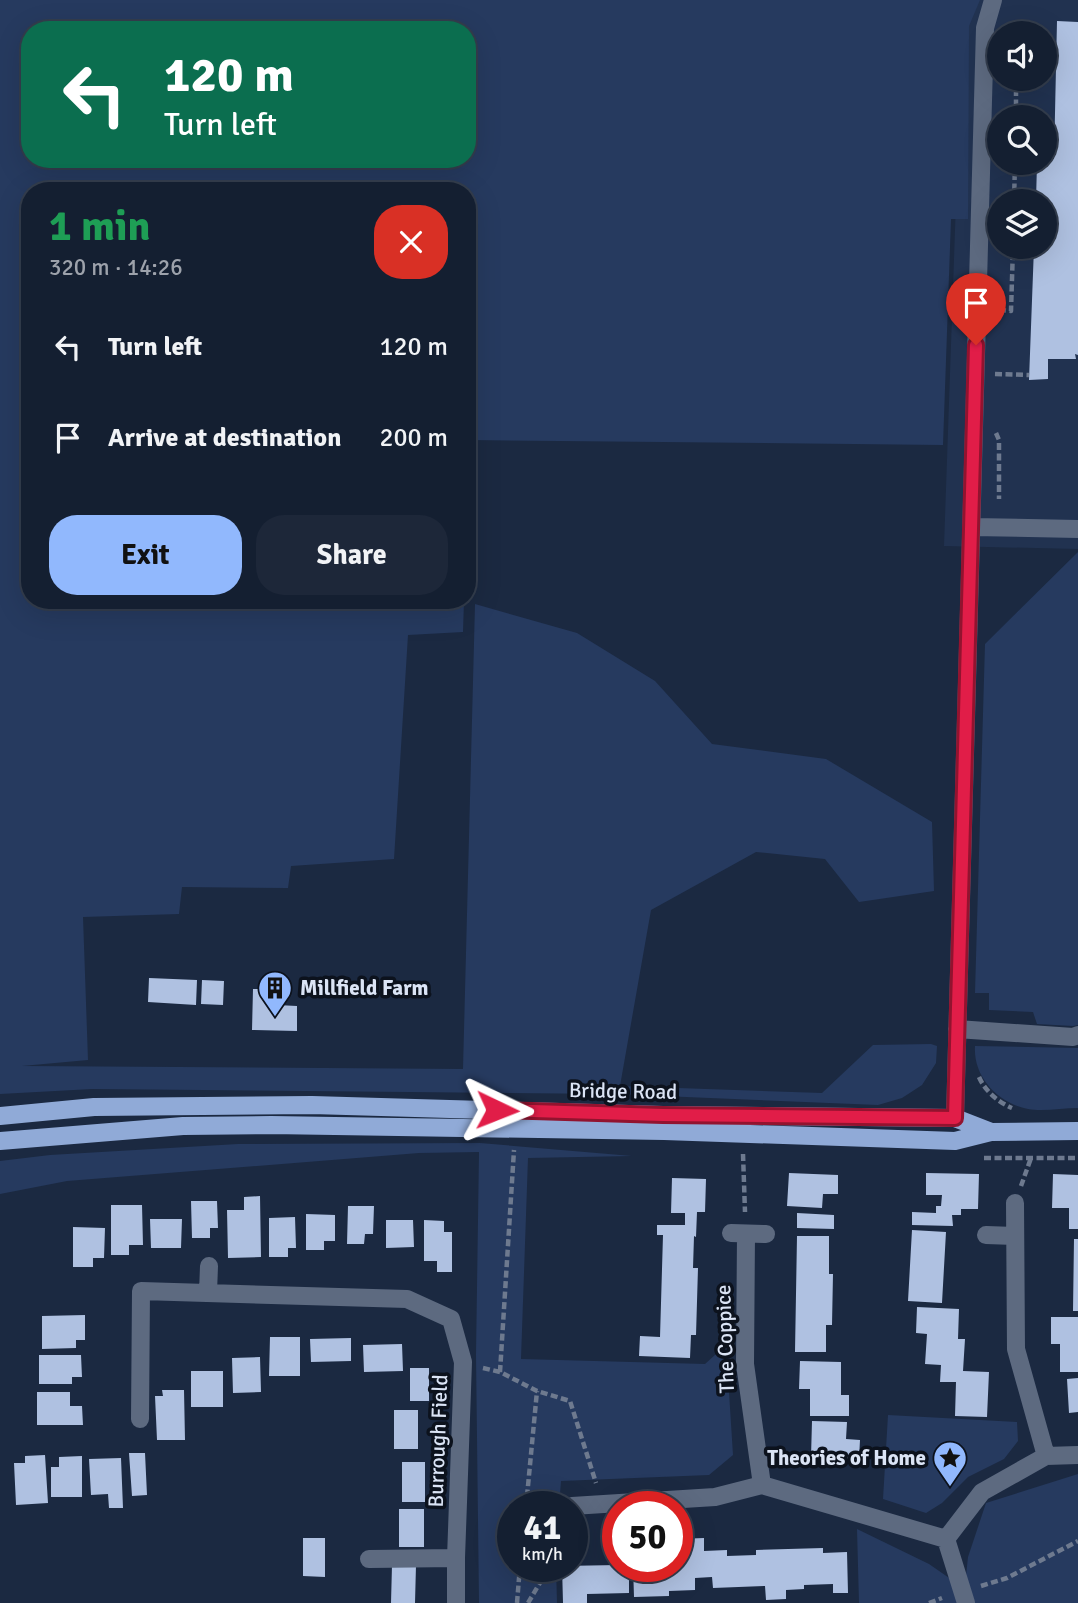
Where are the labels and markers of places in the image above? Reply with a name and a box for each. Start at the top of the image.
pin [946,273,1006,345]
building icon: Millfield Farm [256,969,294,1018]
place label: Millfield Farm [300,975,428,1001]
place icon: Theories of Home [931,1439,969,1488]
place label: Theories of Home [767,1445,926,1471]

